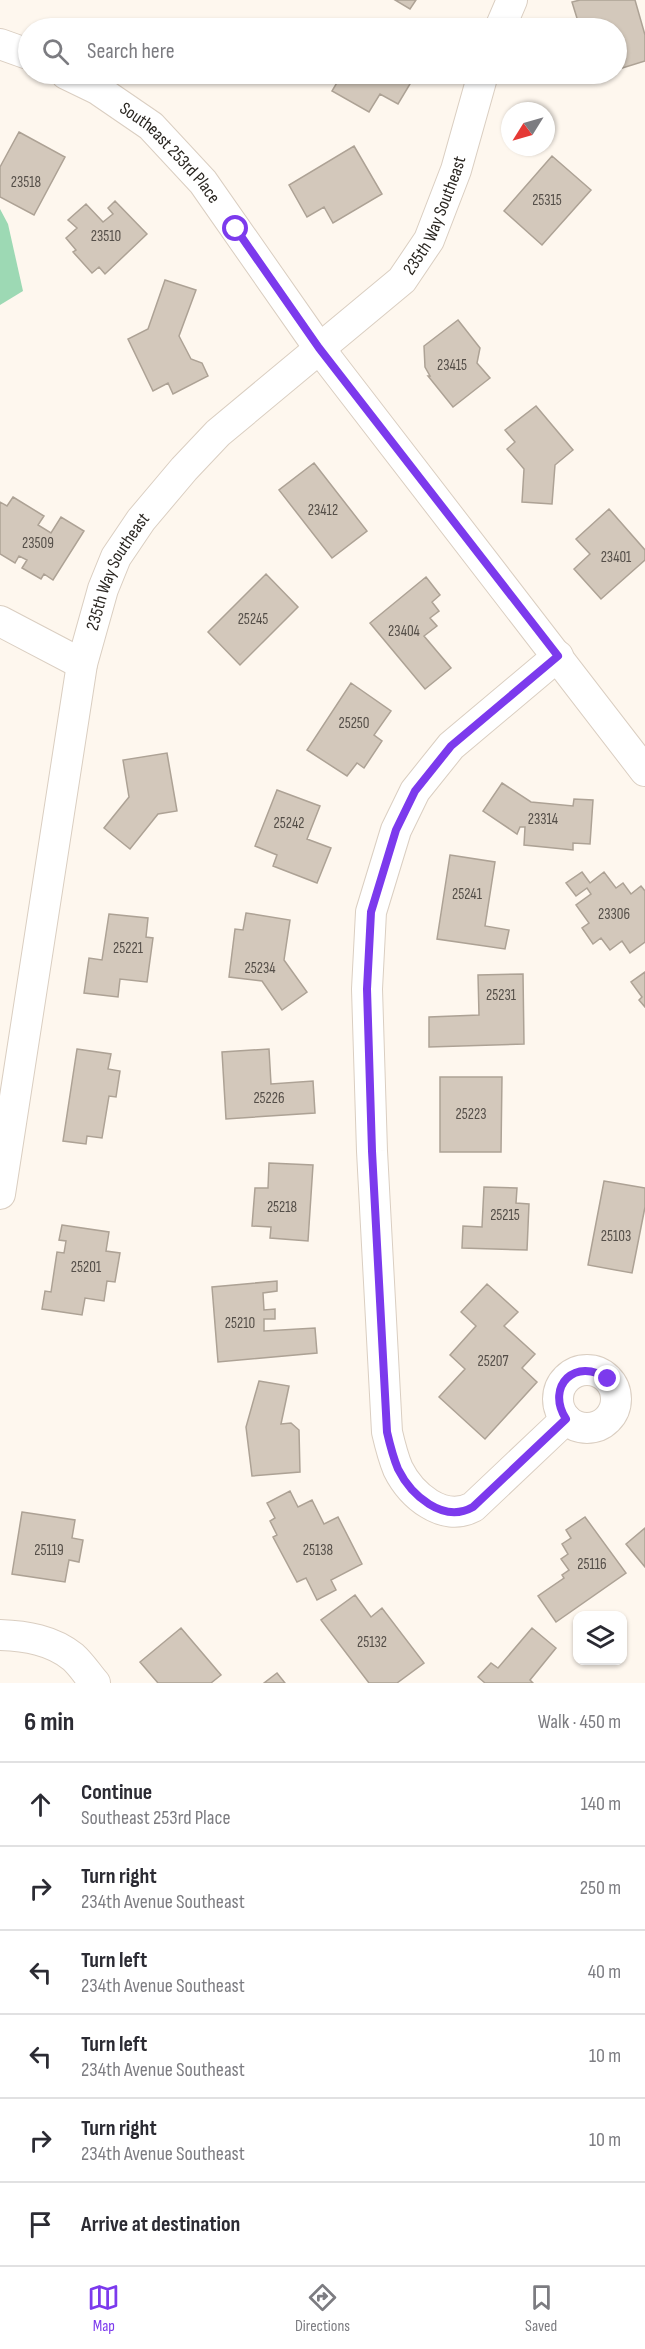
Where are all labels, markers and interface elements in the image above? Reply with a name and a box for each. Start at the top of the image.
search box [18,18,627,84]
icon: search [39,35,72,68]
text: Search here [87,38,174,65]
street label: Southeast 253rd Place [116,97,225,207]
north arrow [501,102,555,156]
street label: 235th Way Southeast [398,153,470,278]
house number: 23518 [11,173,41,192]
house number: 25315 [532,191,562,210]
route start [222,215,248,241]
house number: 23510 [91,227,121,246]
house number: 23415 [437,356,467,375]
house number: 23412 [308,501,338,520]
street label: 235th Way Southeast [81,508,154,633]
house number: 23509 [22,534,54,553]
house number: 23401 [601,548,632,567]
house number: 25245 [238,610,268,629]
house number: 23404 [388,622,420,641]
house number: 25250 [338,714,370,733]
house number: 23314 [528,810,558,829]
house number: 25242 [274,814,304,833]
house number: 25241 [452,885,483,904]
house number: 23306 [598,905,630,924]
house number: 25221 [113,939,144,958]
house number: 25234 [245,959,276,978]
house number: 25231 [486,986,517,1005]
house number: 25226 [253,1089,285,1108]
house number: 25223 [456,1105,486,1124]
house number: 25218 [267,1198,297,1217]
house number: 25215 [490,1206,520,1225]
house number: 25103 [601,1227,631,1246]
house number: 25201 [71,1258,102,1277]
house number: 25210 [225,1314,255,1333]
house number: 25207 [477,1352,509,1371]
route end [594,1365,620,1391]
house number: 25119 [34,1541,64,1560]
house number: 25138 [303,1541,333,1560]
house number: 25116 [577,1555,607,1574]
map controls [573,1611,627,1665]
button: layers [573,1611,627,1665]
house number: 25132 [357,1633,387,1652]
text: 6 min [24,1707,74,1738]
text: Walk · 450 m [538,1710,621,1734]
text: Continue [81,1779,152,1806]
icon: ahead [24,1788,57,1821]
text: 140 m [581,1792,621,1816]
text: Southeast 253rd Place [81,1806,230,1830]
text: Turn right [81,1863,157,1890]
icon: right [24,1872,57,1905]
text: 250 m [580,1876,621,1900]
text: 234th Avenue Southeast [81,1890,245,1914]
text: Turn left [81,1947,147,1974]
icon: left [24,1956,57,1989]
text: 40 m [588,1960,621,1984]
text: 234th Avenue Southeast [81,1974,245,1998]
text: Turn left [81,2031,147,2058]
icon: left [24,2040,57,2073]
text: 10 m [589,2044,621,2068]
text: 234th Avenue Southeast [81,2058,245,2082]
text: Turn right [81,2115,157,2142]
icon: right [24,2124,57,2157]
text: 10 m [589,2128,621,2152]
text: 234th Avenue Southeast [81,2142,245,2166]
icon: arrive [24,2208,57,2241]
text: Arrive at destination [81,2211,240,2238]
tab: Map [87,2281,120,2336]
tab: Directions [295,2281,350,2336]
tab: Saved [525,2281,558,2336]

